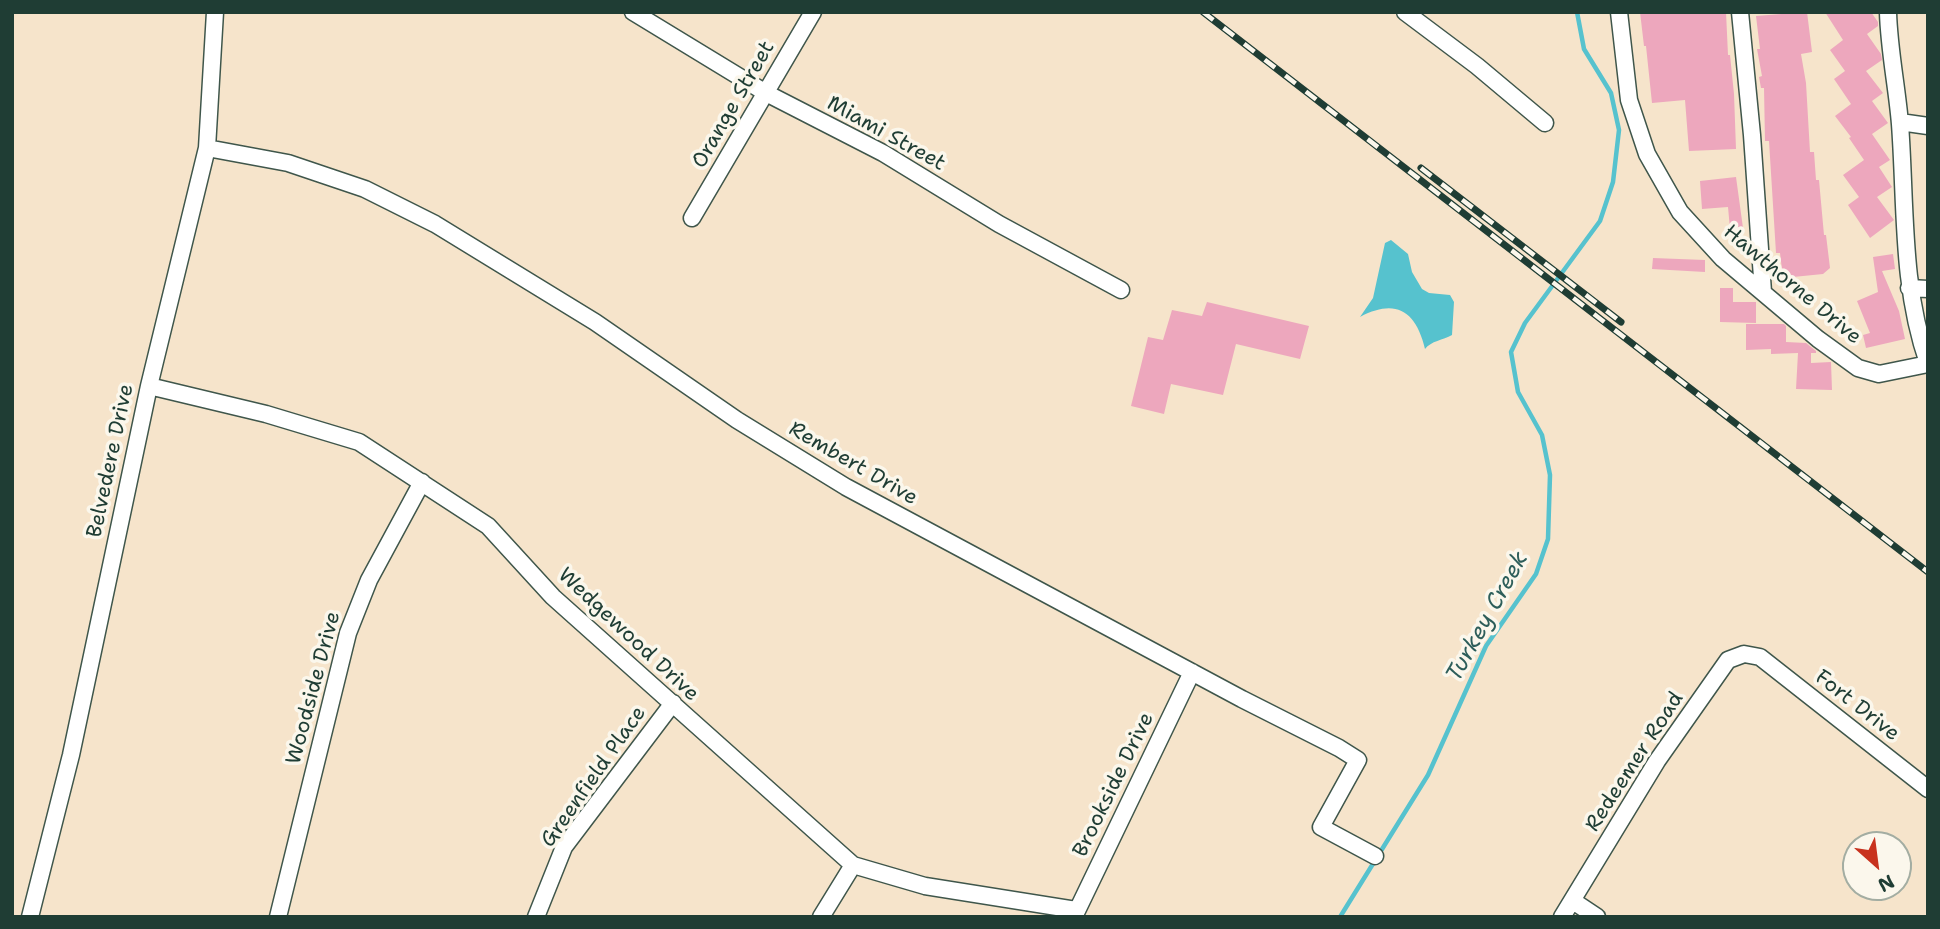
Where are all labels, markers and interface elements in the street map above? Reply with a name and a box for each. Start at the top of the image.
street label: Orange Street [687,37,781,173]
street label: Miami Street [822,91,950,177]
street label: Hawthorne Drive [1718,220,1866,350]
street label: Belvedere Drive [82,382,140,540]
street label: Rembert Drive [784,417,922,511]
water label: Turkey Creek [1441,547,1535,687]
street label: Wedgewood Drive [552,563,704,707]
street label: Woodside Drive [281,609,347,767]
street label: Fort Drive [1810,665,1904,747]
street label: Redeemer Road [1580,687,1690,837]
street label: Greenfield Place [536,702,652,852]
street label: Brookside Drive [1068,709,1160,861]
north arrow [1842,831,1912,901]
text: N [1874,869,1899,898]

